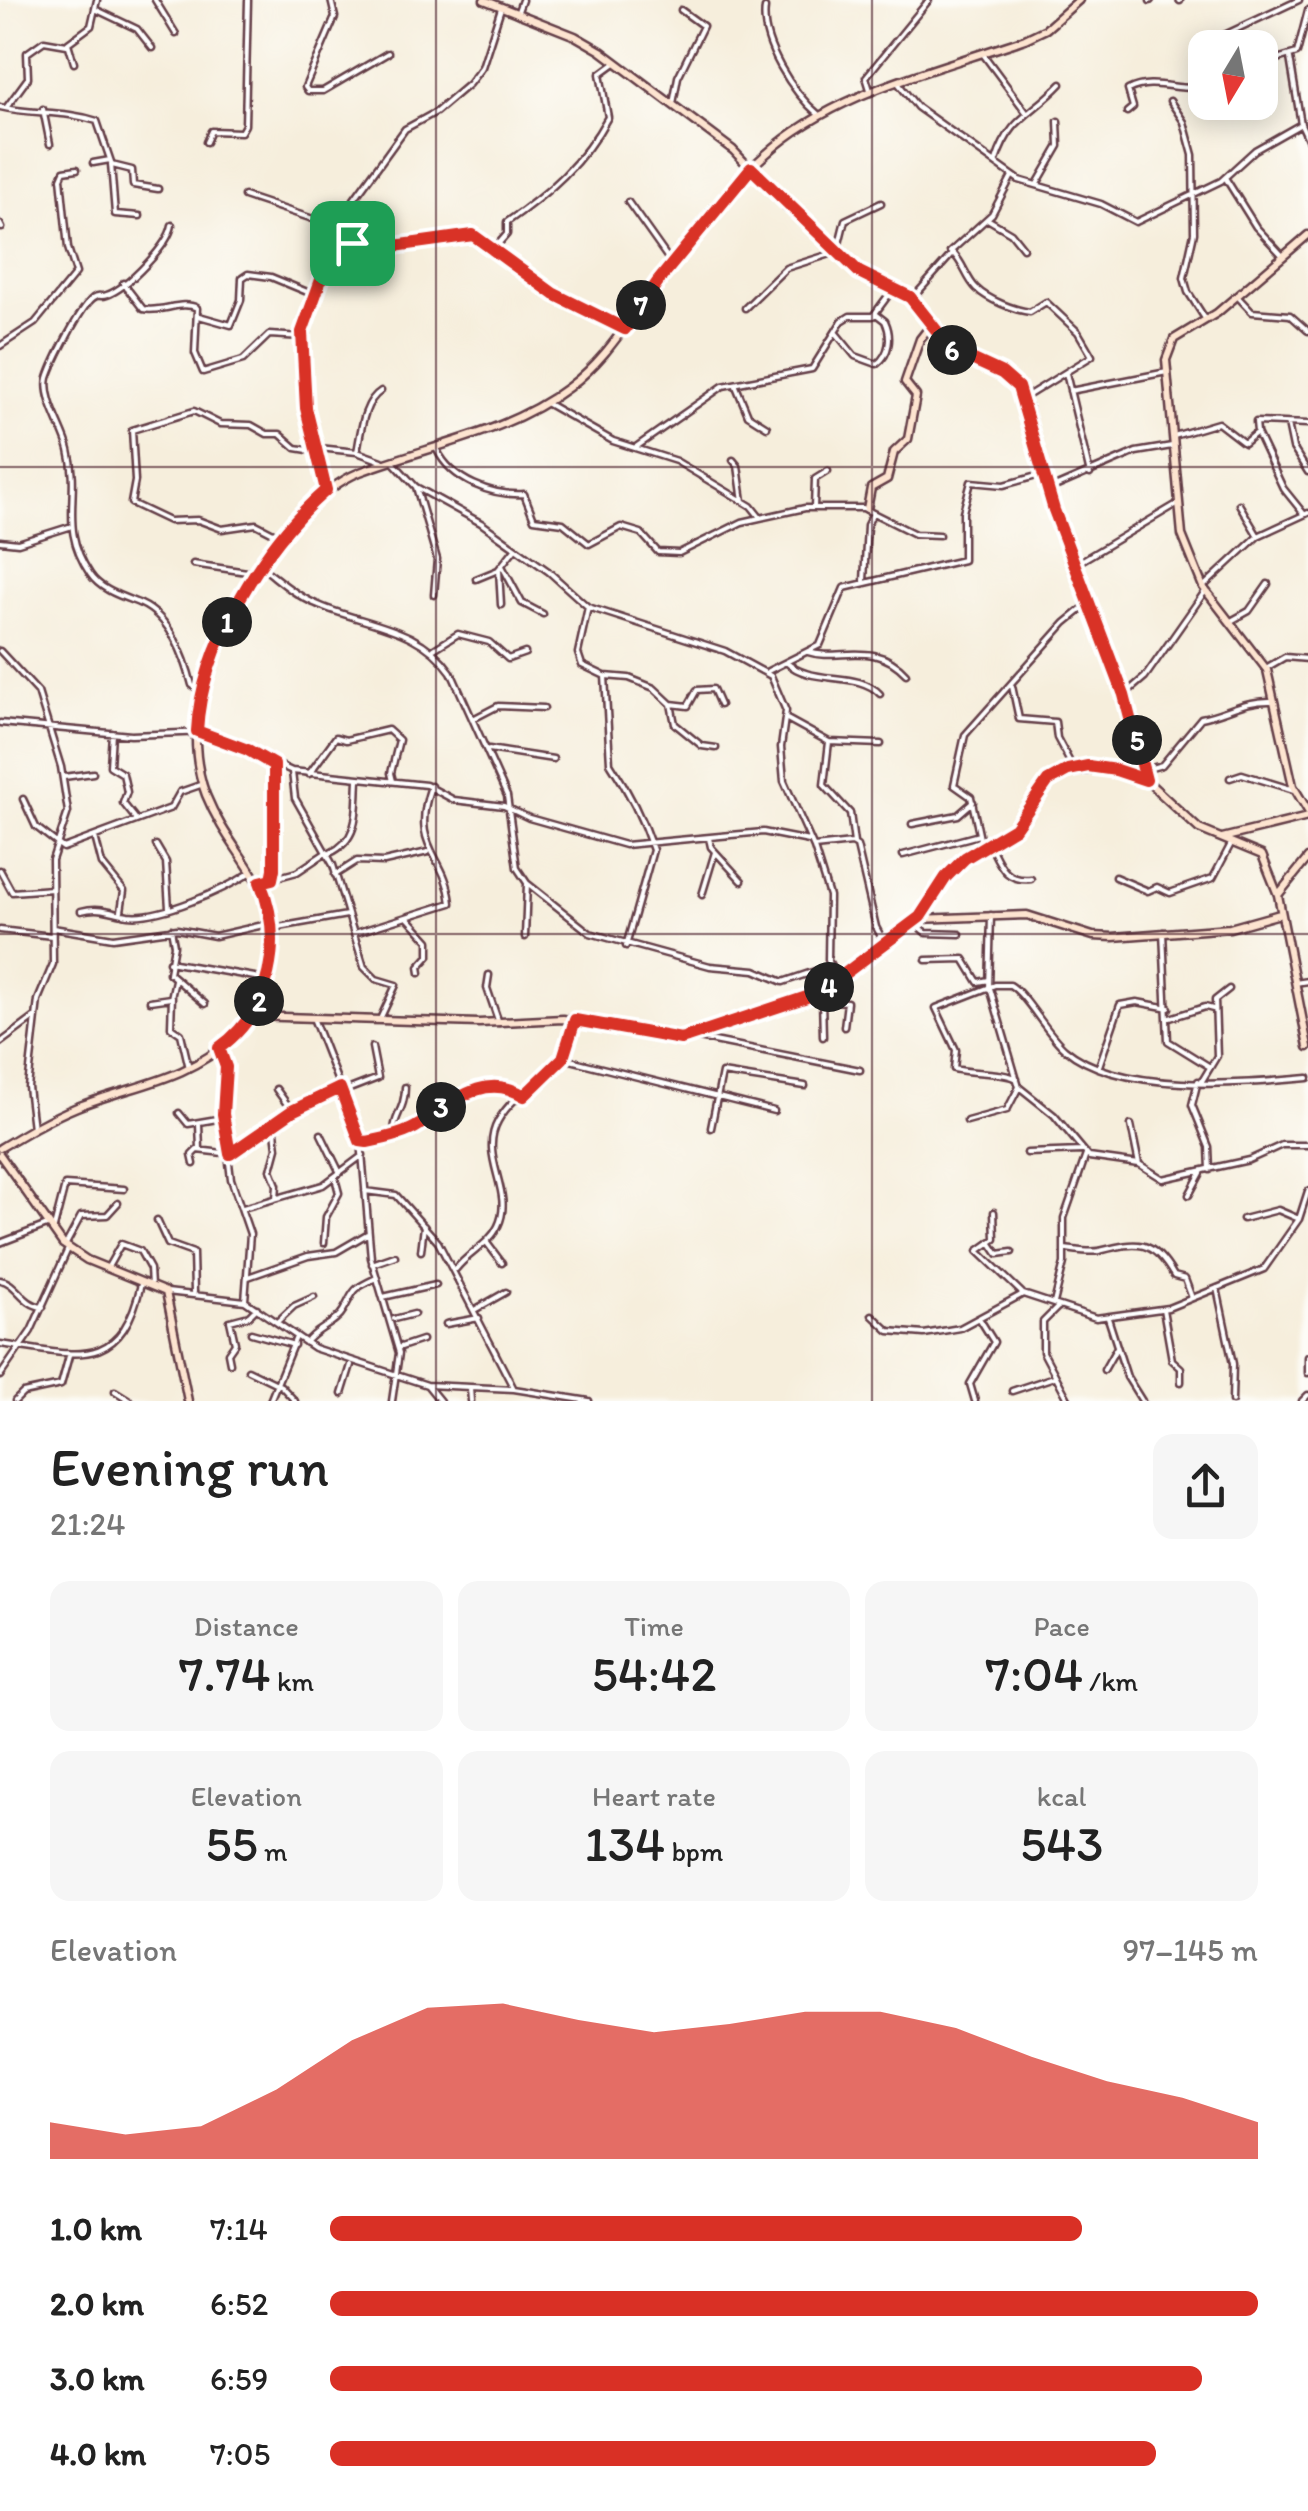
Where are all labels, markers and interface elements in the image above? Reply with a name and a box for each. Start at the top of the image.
north arrow [1188,30,1278,120]
map controls [1188,30,1278,120]
pin [310,201,395,286]
icon: arrive [325,216,380,271]
pin: 7 [616,280,666,330]
text: 7 [634,288,648,322]
pin: 6 [927,325,977,375]
text: 6 [945,333,959,367]
pin: 1 [202,597,252,647]
text: 1 [221,605,234,639]
pin: 5 [1112,715,1162,765]
text: 5 [1130,723,1144,757]
pin: 4 [804,962,854,1012]
text: 4 [821,970,837,1004]
pin: 2 [234,976,284,1026]
text: 2 [252,984,266,1018]
pin: 3 [416,1082,466,1132]
text: 3 [433,1090,449,1124]
text: Evening run [50,1434,329,1500]
button: share [1153,1434,1258,1539]
text: 21:24 [50,1505,126,1543]
text: Distance [194,1609,299,1643]
text: Time [624,1609,684,1643]
text: Pace [1034,1609,1090,1643]
text: 7.74 [179,1643,271,1704]
text: 54:42 [592,1643,716,1704]
text: 7:04 [985,1643,1083,1704]
text: km [271,1664,314,1698]
text: /km [1083,1664,1138,1698]
text: Elevation [191,1779,302,1813]
text: Heart rate [592,1779,716,1813]
text: kcal [1037,1779,1087,1813]
text: 55 [205,1813,258,1874]
text: 134 [585,1813,665,1874]
text: 543 [1020,1813,1103,1874]
text: m [258,1834,288,1868]
text: bpm [665,1834,723,1868]
text: Elevation [50,1931,177,1969]
text: 97–145 m [1123,1931,1258,1969]
text: 1.0 km [50,2210,142,2248]
text: 7:14 [210,2210,268,2248]
text: 2.0 km [50,2285,144,2323]
text: 6:52 [210,2285,268,2323]
text: 3.0 km [50,2360,145,2398]
text: 6:59 [210,2360,268,2398]
text: 4.0 km [50,2435,146,2473]
text: 7:05 [210,2435,270,2473]

